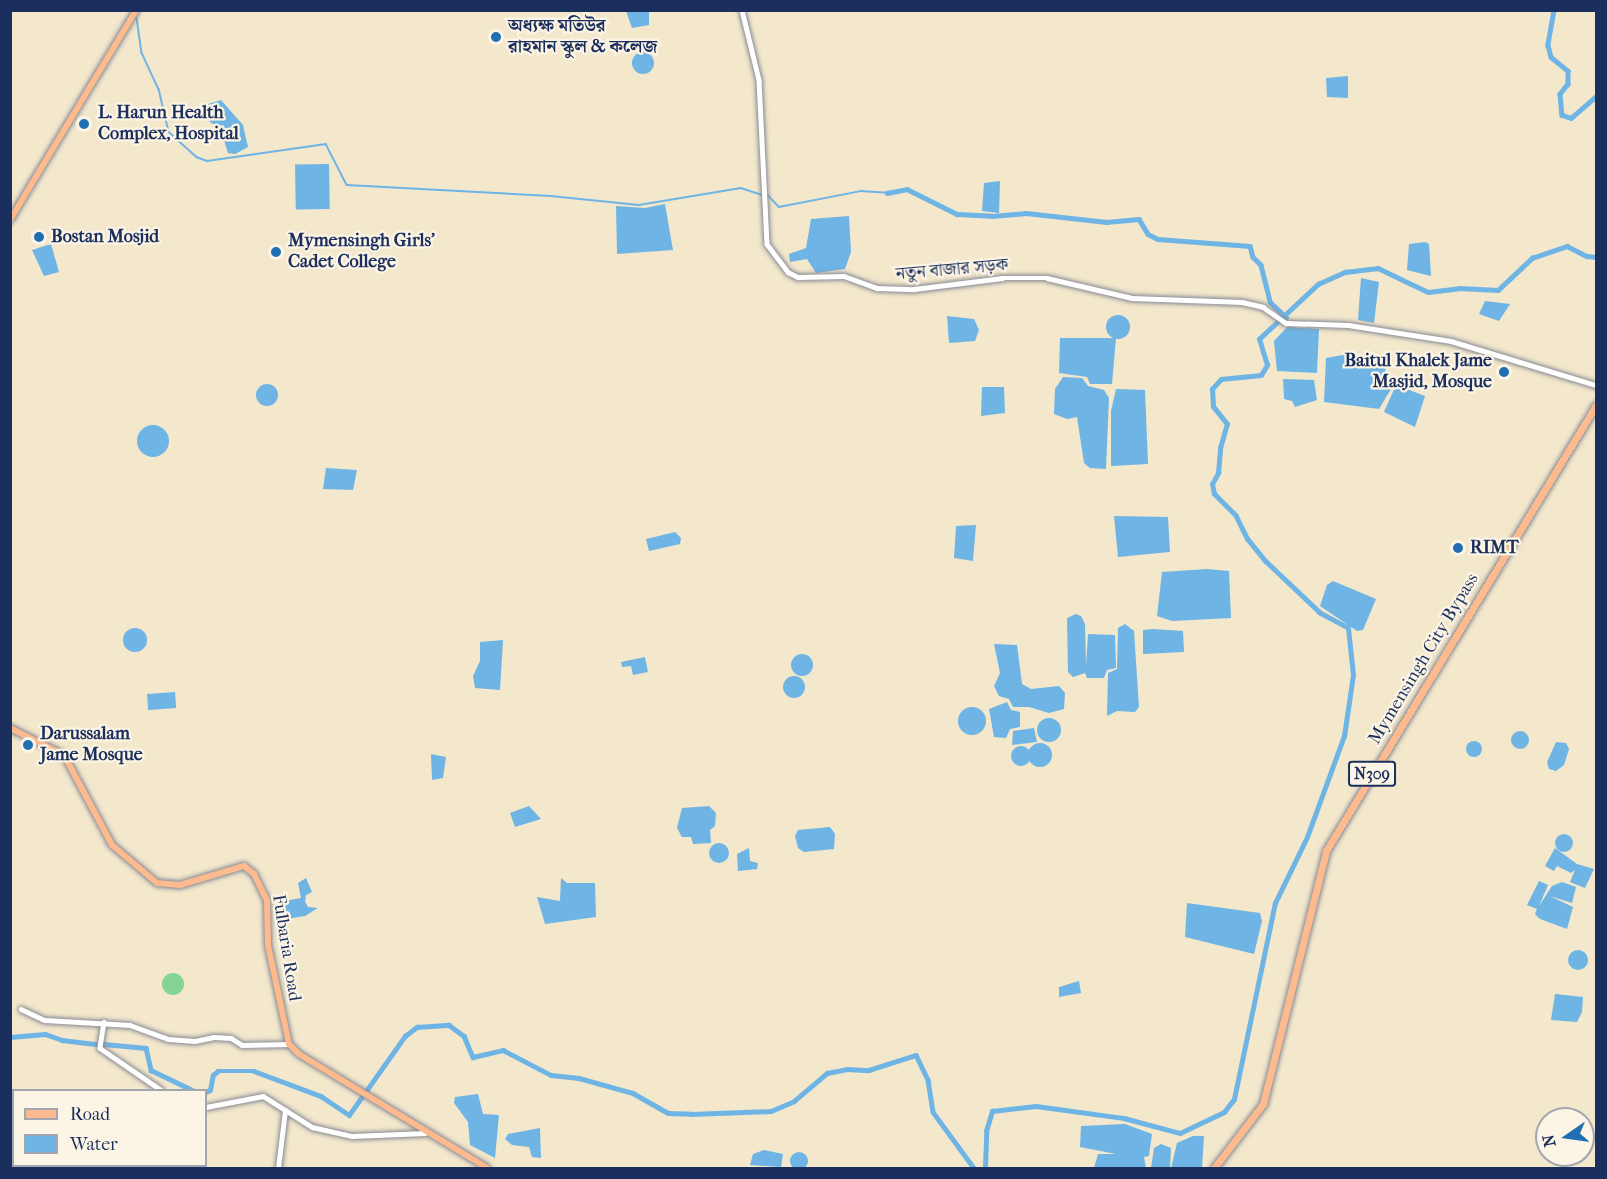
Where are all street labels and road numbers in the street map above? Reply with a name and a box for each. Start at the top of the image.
street label: নতুন বাজার সড়ক [895,254,1009,286]
street label: Mymensingh City Bypass [1364,570,1484,748]
road number: N309 [1348,761,1396,787]
street label: Fulbaria Road [267,893,305,1003]

